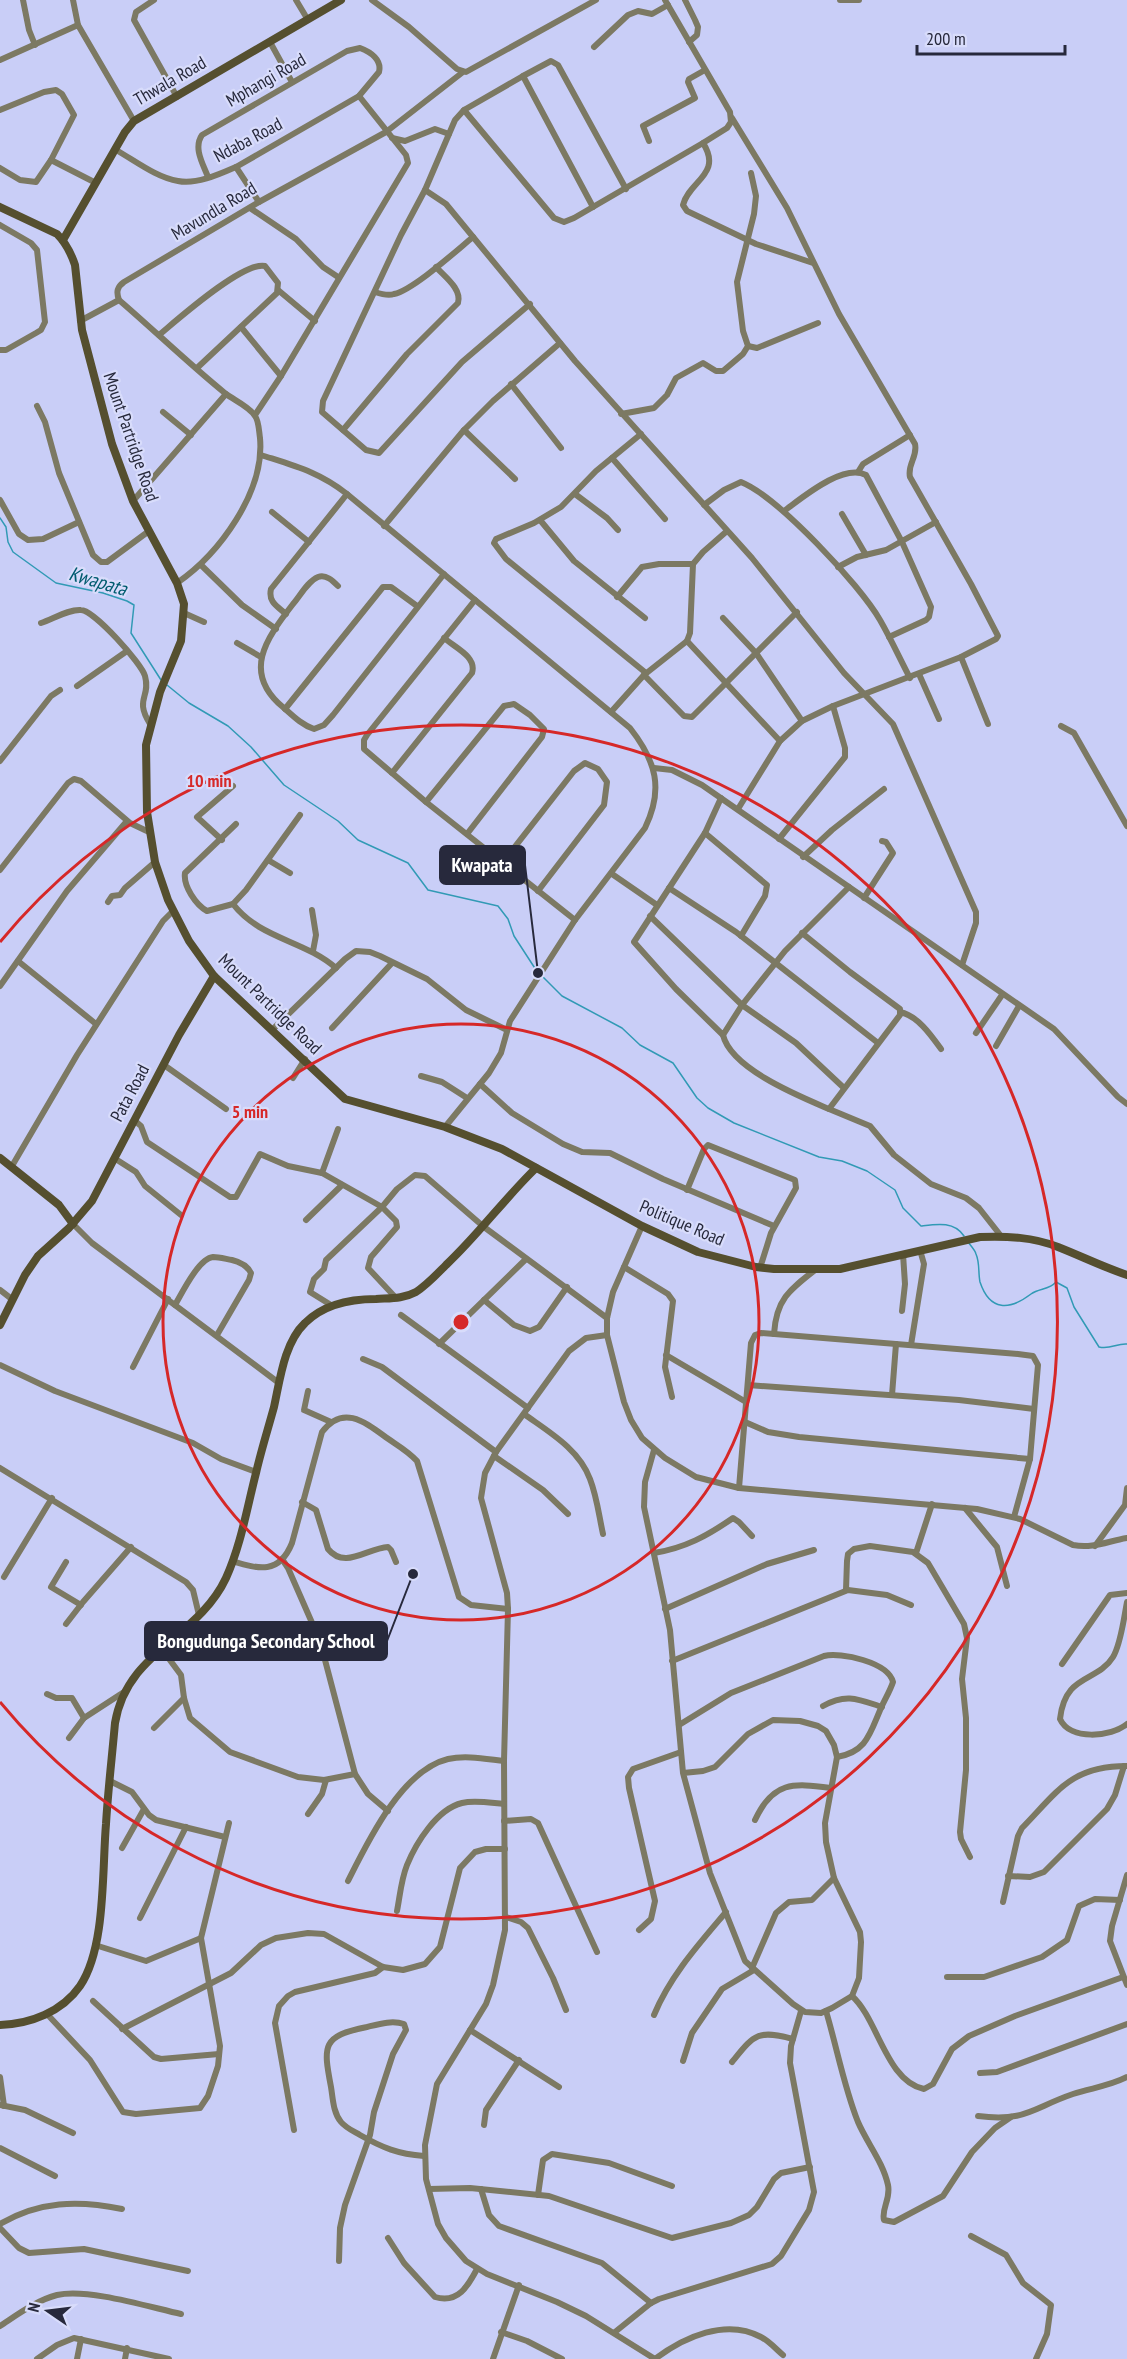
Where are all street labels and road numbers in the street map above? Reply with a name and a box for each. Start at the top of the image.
street label: Mphangi Road [222,47,310,112]
street label: Thwala Road [129,51,210,110]
street label: Ndaba Road [210,112,286,167]
street label: Mavundla Road [167,176,260,245]
street label: Mount Partridge Road [99,369,164,505]
street label: Mount Partridge Road [214,948,327,1059]
street label: Pata Road [105,1060,154,1125]
street label: Politique Road [636,1194,728,1251]

